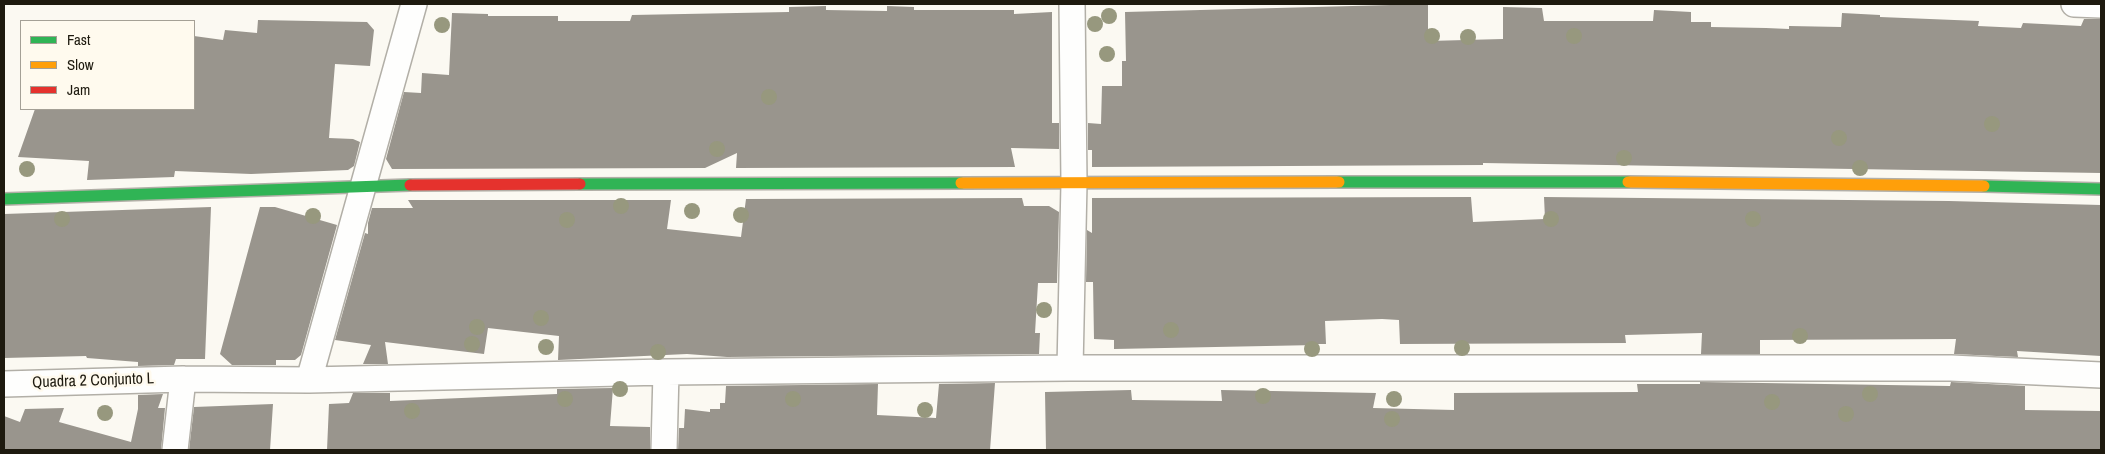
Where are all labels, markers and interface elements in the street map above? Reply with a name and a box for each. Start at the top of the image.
legend [20,20,195,110]
text: Fast [67,29,90,50]
text: Slow [67,54,94,75]
text: Jam [67,79,90,100]
street label: Quadra 2 Conjunto L [32,369,154,393]

